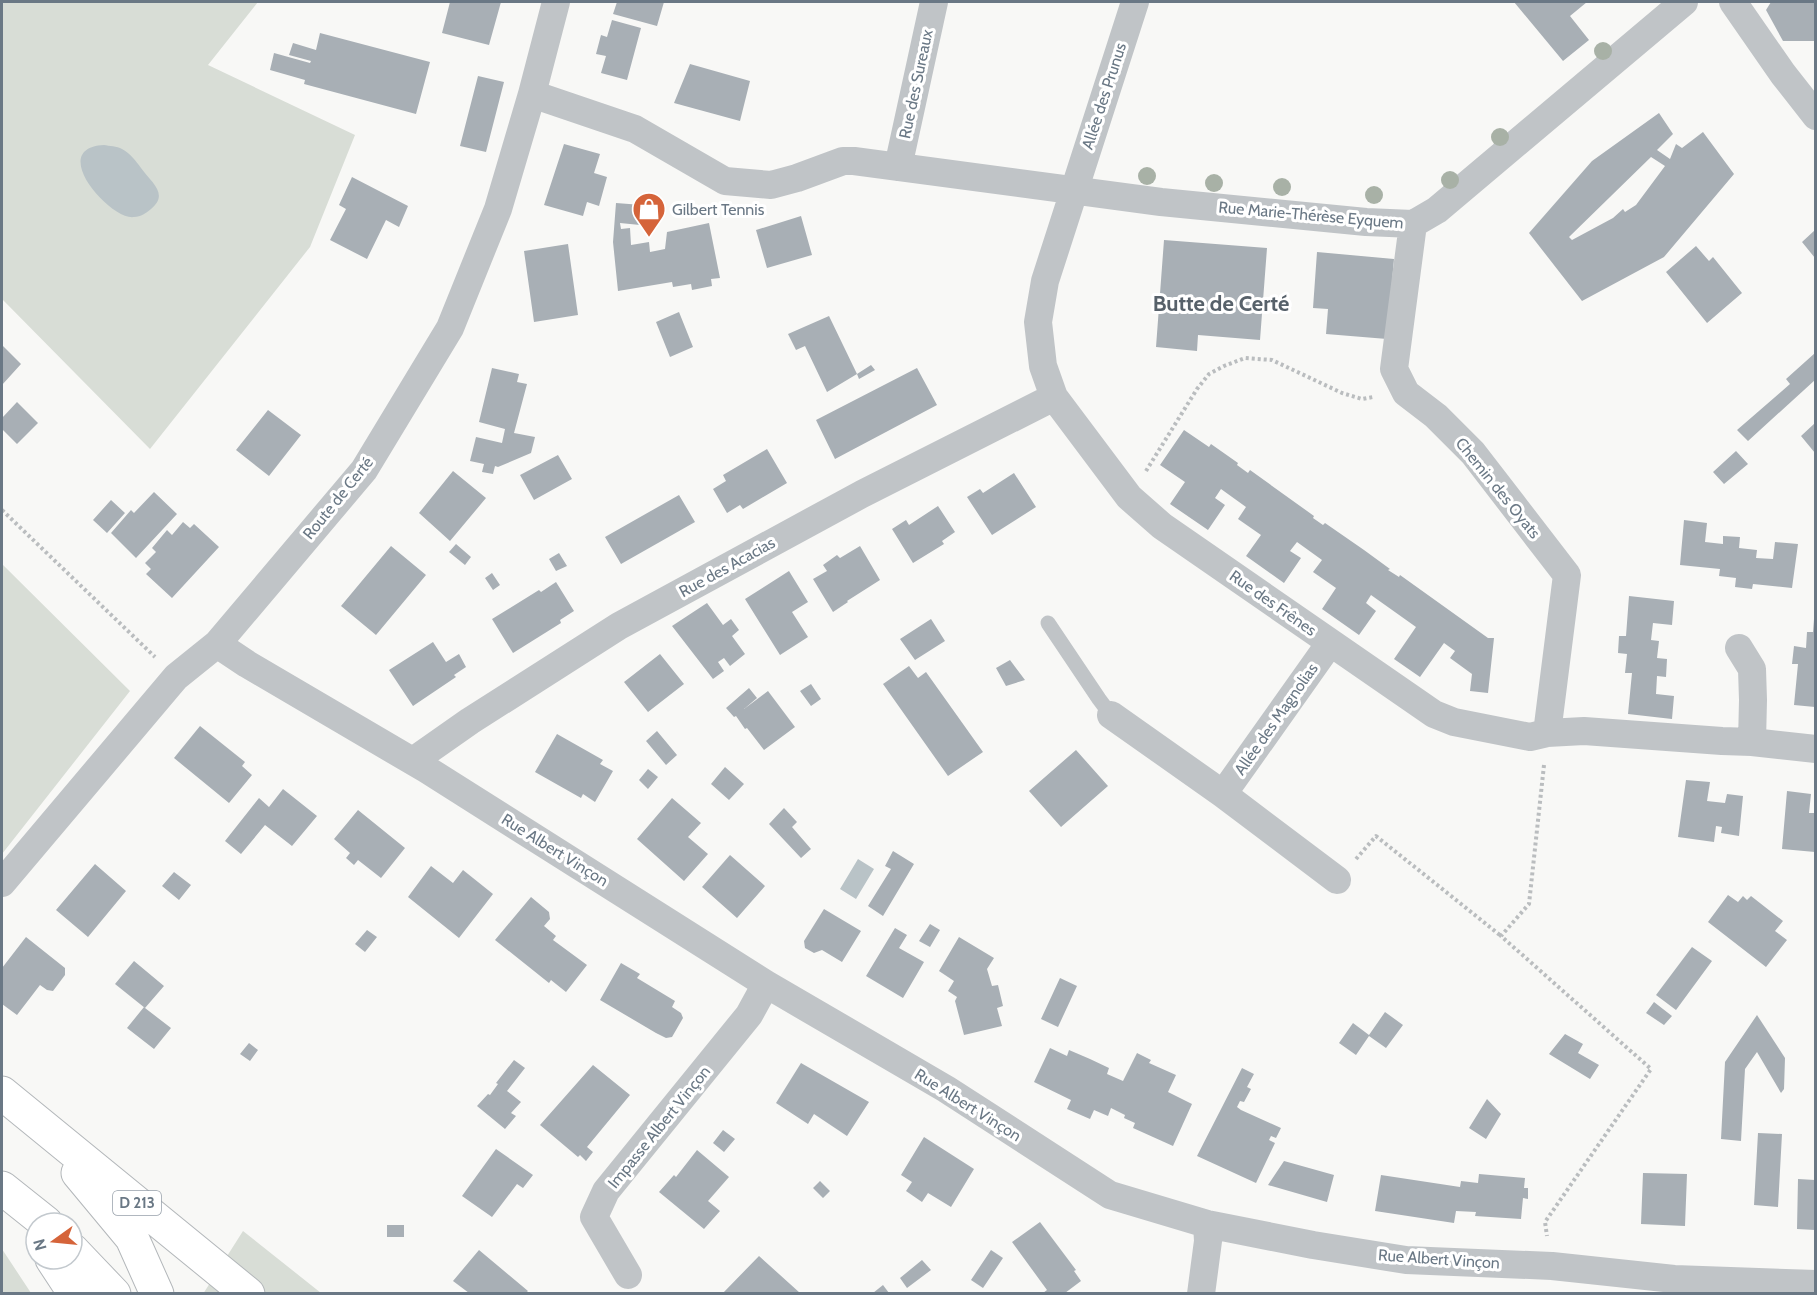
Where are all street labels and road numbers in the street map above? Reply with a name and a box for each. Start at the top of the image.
street label: Rue des Sureaux [895,27,937,140]
street label: Allée des Prunus [1078,40,1130,152]
street label: Rue Marie-Thérèse Eyquem [1218,197,1404,233]
street label: Chemin des Oyats [1452,434,1545,542]
street label: Route de Certé [299,453,377,543]
street label: Rue des Acacias [676,533,779,601]
street label: Rue des Frênes [1226,566,1320,640]
street label: Allée des Magnolias [1230,659,1322,779]
street label: Rue Albert Vinçon [498,810,612,890]
street label: Impasse Albert Vinçon [604,1062,714,1192]
street label: Rue Albert Vinçon [911,1065,1025,1145]
road number: D 213 [113,1191,161,1215]
street label: Rue Albert Vinçon [1378,1245,1501,1273]

